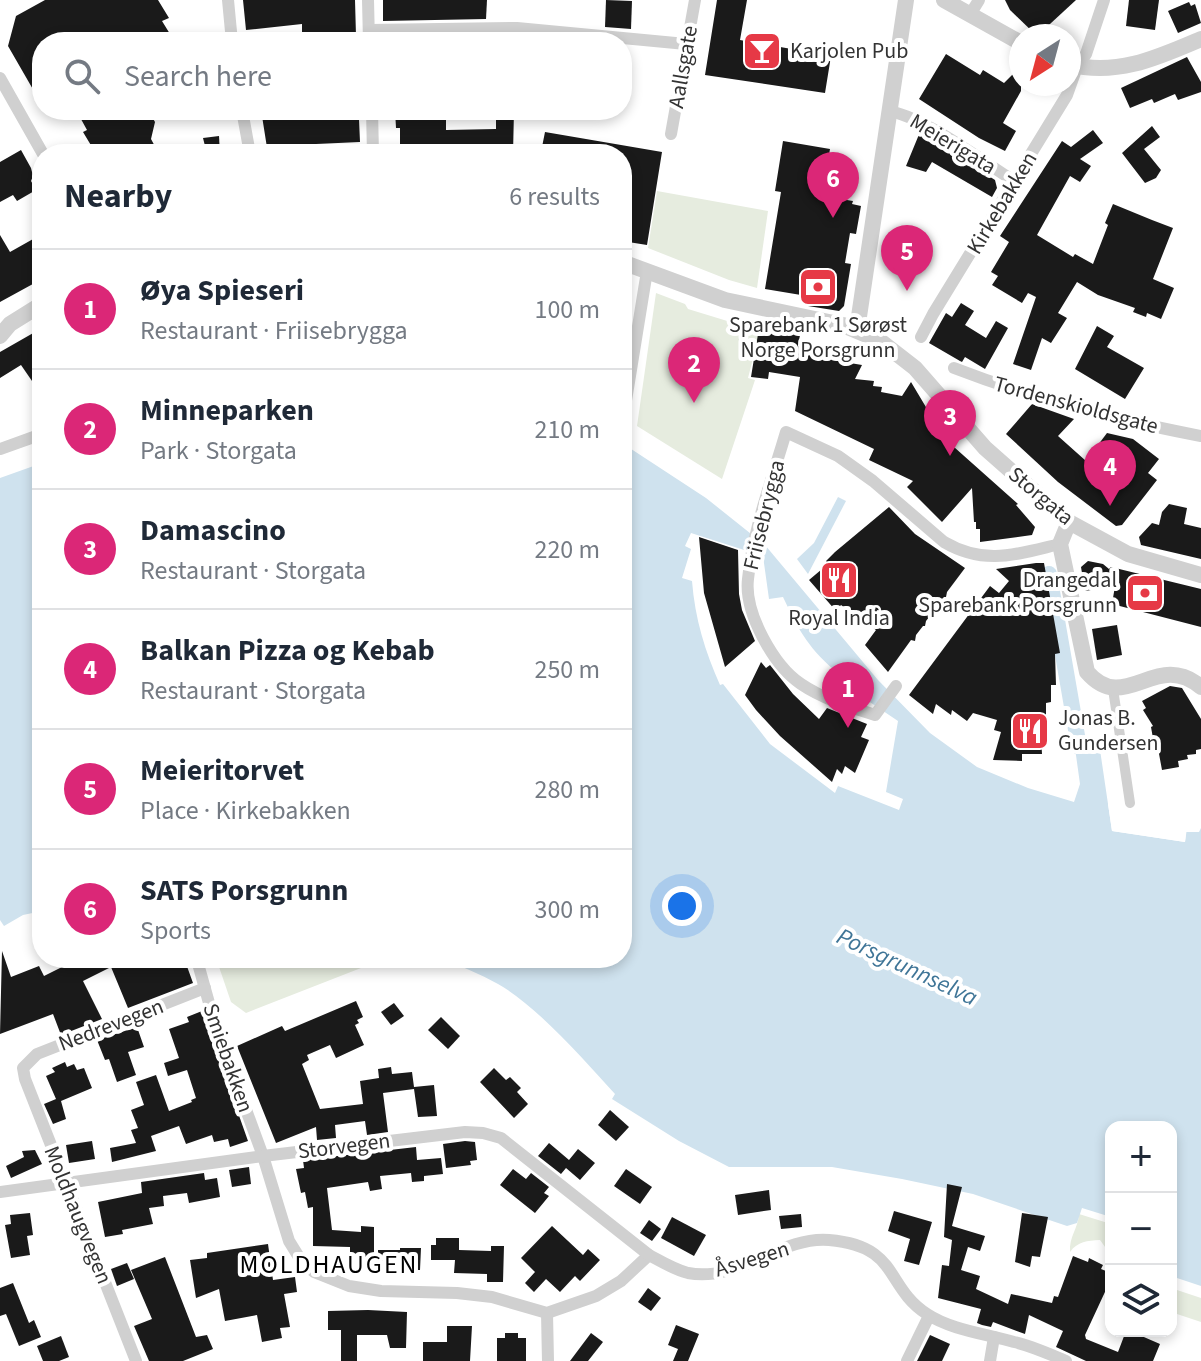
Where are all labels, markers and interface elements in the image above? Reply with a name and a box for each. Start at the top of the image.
street label: Aallsgate [660,23,706,111]
north arrow [1009,24,1081,96]
bar icon: Karjolen Pub [741,30,783,72]
search box [32,32,632,120]
place label: Karjolen Pub [790,35,908,67]
icon: search [60,54,104,98]
text: Search here [124,55,272,98]
street label: Meierigata [904,106,1002,182]
street label: Kirkebakken [959,146,1045,260]
pin: 6 [807,152,859,218]
text: Nearby [64,172,172,221]
text: 6 results [509,178,600,215]
pin: 5 [881,225,933,291]
bank icon: Sparebank 1 Sørøst Norge Porsgrunn [797,266,839,308]
text: Øya Spieseri [140,269,304,312]
text: 1 [83,291,97,328]
text: 100 m [534,291,600,328]
place label: Sparebank 1 Sørøst Norge Porsgrunn [729,309,907,366]
text: Restaurant · Friisebrygga [140,312,408,349]
pin: 2 [668,337,720,403]
street label: Tordenskioldsgate [990,368,1162,442]
text: Minneparken [140,389,314,432]
pin: 3 [924,390,976,456]
text: 2 [83,411,97,448]
text: 210 m [534,411,600,448]
text: Park · Storgata [140,432,297,469]
pin: 4 [1084,440,1136,506]
street label: Friisebrygga [735,457,793,573]
street label: Storgata [1001,459,1081,533]
text: Damascino [140,509,286,552]
text: 3 [83,531,97,568]
text: 220 m [534,531,600,568]
text: Restaurant · Storgata [140,552,366,589]
restaurant icon: Royal India [818,559,860,601]
place label: Drangedal Sparebank Porsgrunn [918,564,1117,621]
bank icon: Drangedal Sparebank Porsgrunn [1124,572,1166,614]
place label: Royal India [788,602,890,634]
text: Balkan Pizza og Kebab [140,629,435,672]
text: 4 [83,651,97,688]
text: 250 m [534,651,600,688]
pin: 1 [822,662,874,728]
text: Restaurant · Storgata [140,672,366,709]
place label: Jonas B. Gundersen [1058,702,1158,759]
restaurant icon: Jonas B. Gundersen [1009,710,1051,752]
text: Meieritorvet [140,749,304,792]
text: 5 [83,771,97,808]
text: 280 m [534,771,600,808]
text: Place · Kirkebakken [140,792,351,829]
text: SATS Porsgrunn [140,869,348,912]
your location [662,886,702,926]
text: 6 [83,891,97,928]
text: 300 m [534,891,600,928]
text: Sports [140,912,211,949]
water label: Porsgrunnselva [831,919,983,1015]
street label: Nedrevegen [54,990,168,1060]
street label: Smiebakken [194,999,262,1117]
map controls [1105,1121,1177,1337]
button: + [1105,1121,1177,1193]
street label: Storvegen [296,1124,392,1168]
street label: Moldhaugvegen [36,1141,120,1289]
button: − [1105,1193,1177,1265]
street label: Åsvegen [711,1233,793,1285]
district label: MOLDHAUGEN [240,1246,418,1283]
button: layers [1105,1265,1177,1337]

